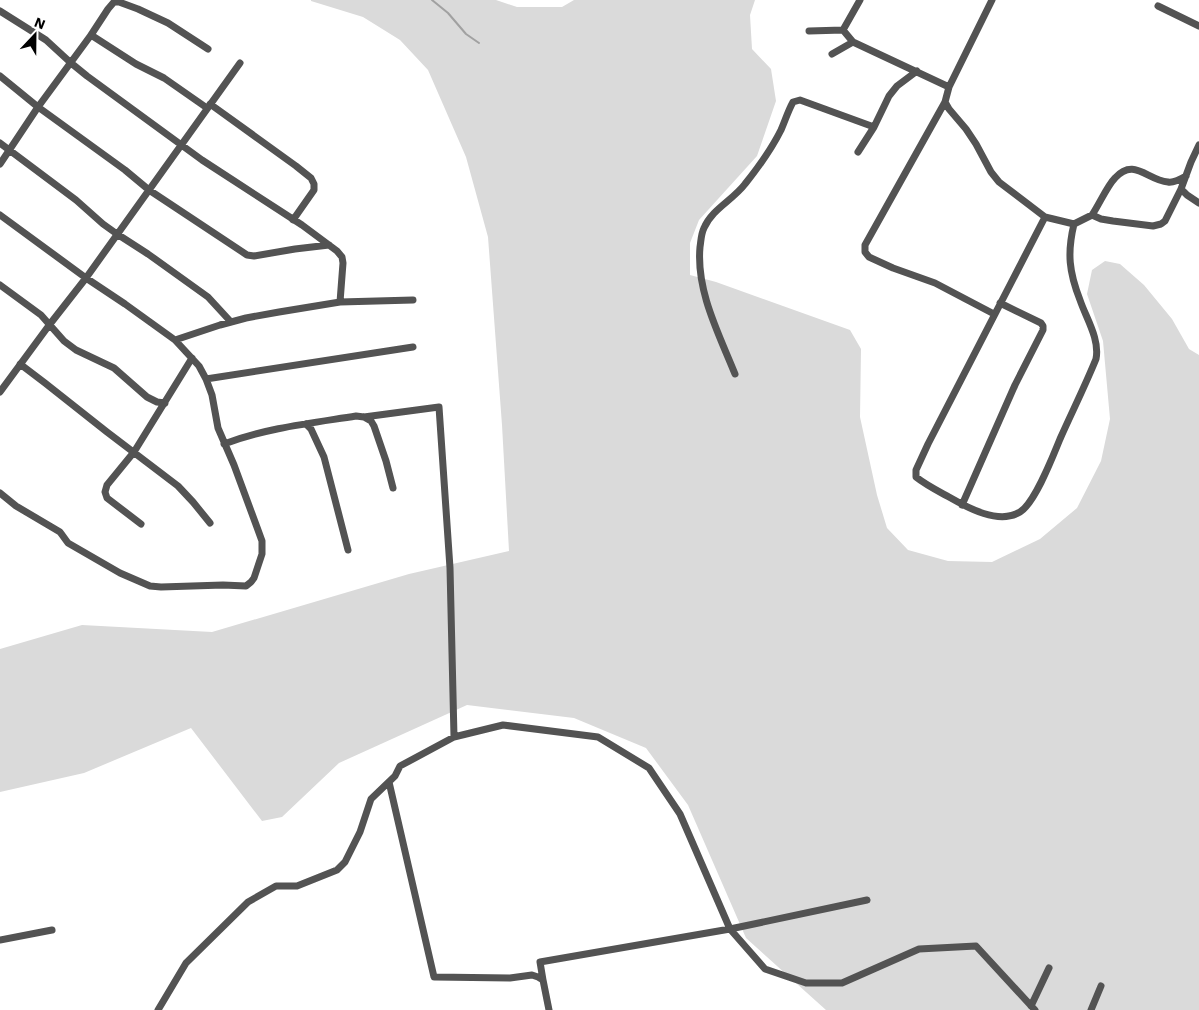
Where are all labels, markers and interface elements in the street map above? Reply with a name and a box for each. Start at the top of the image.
north arrow [10,10,60,60]
text: N [32,14,48,32]

